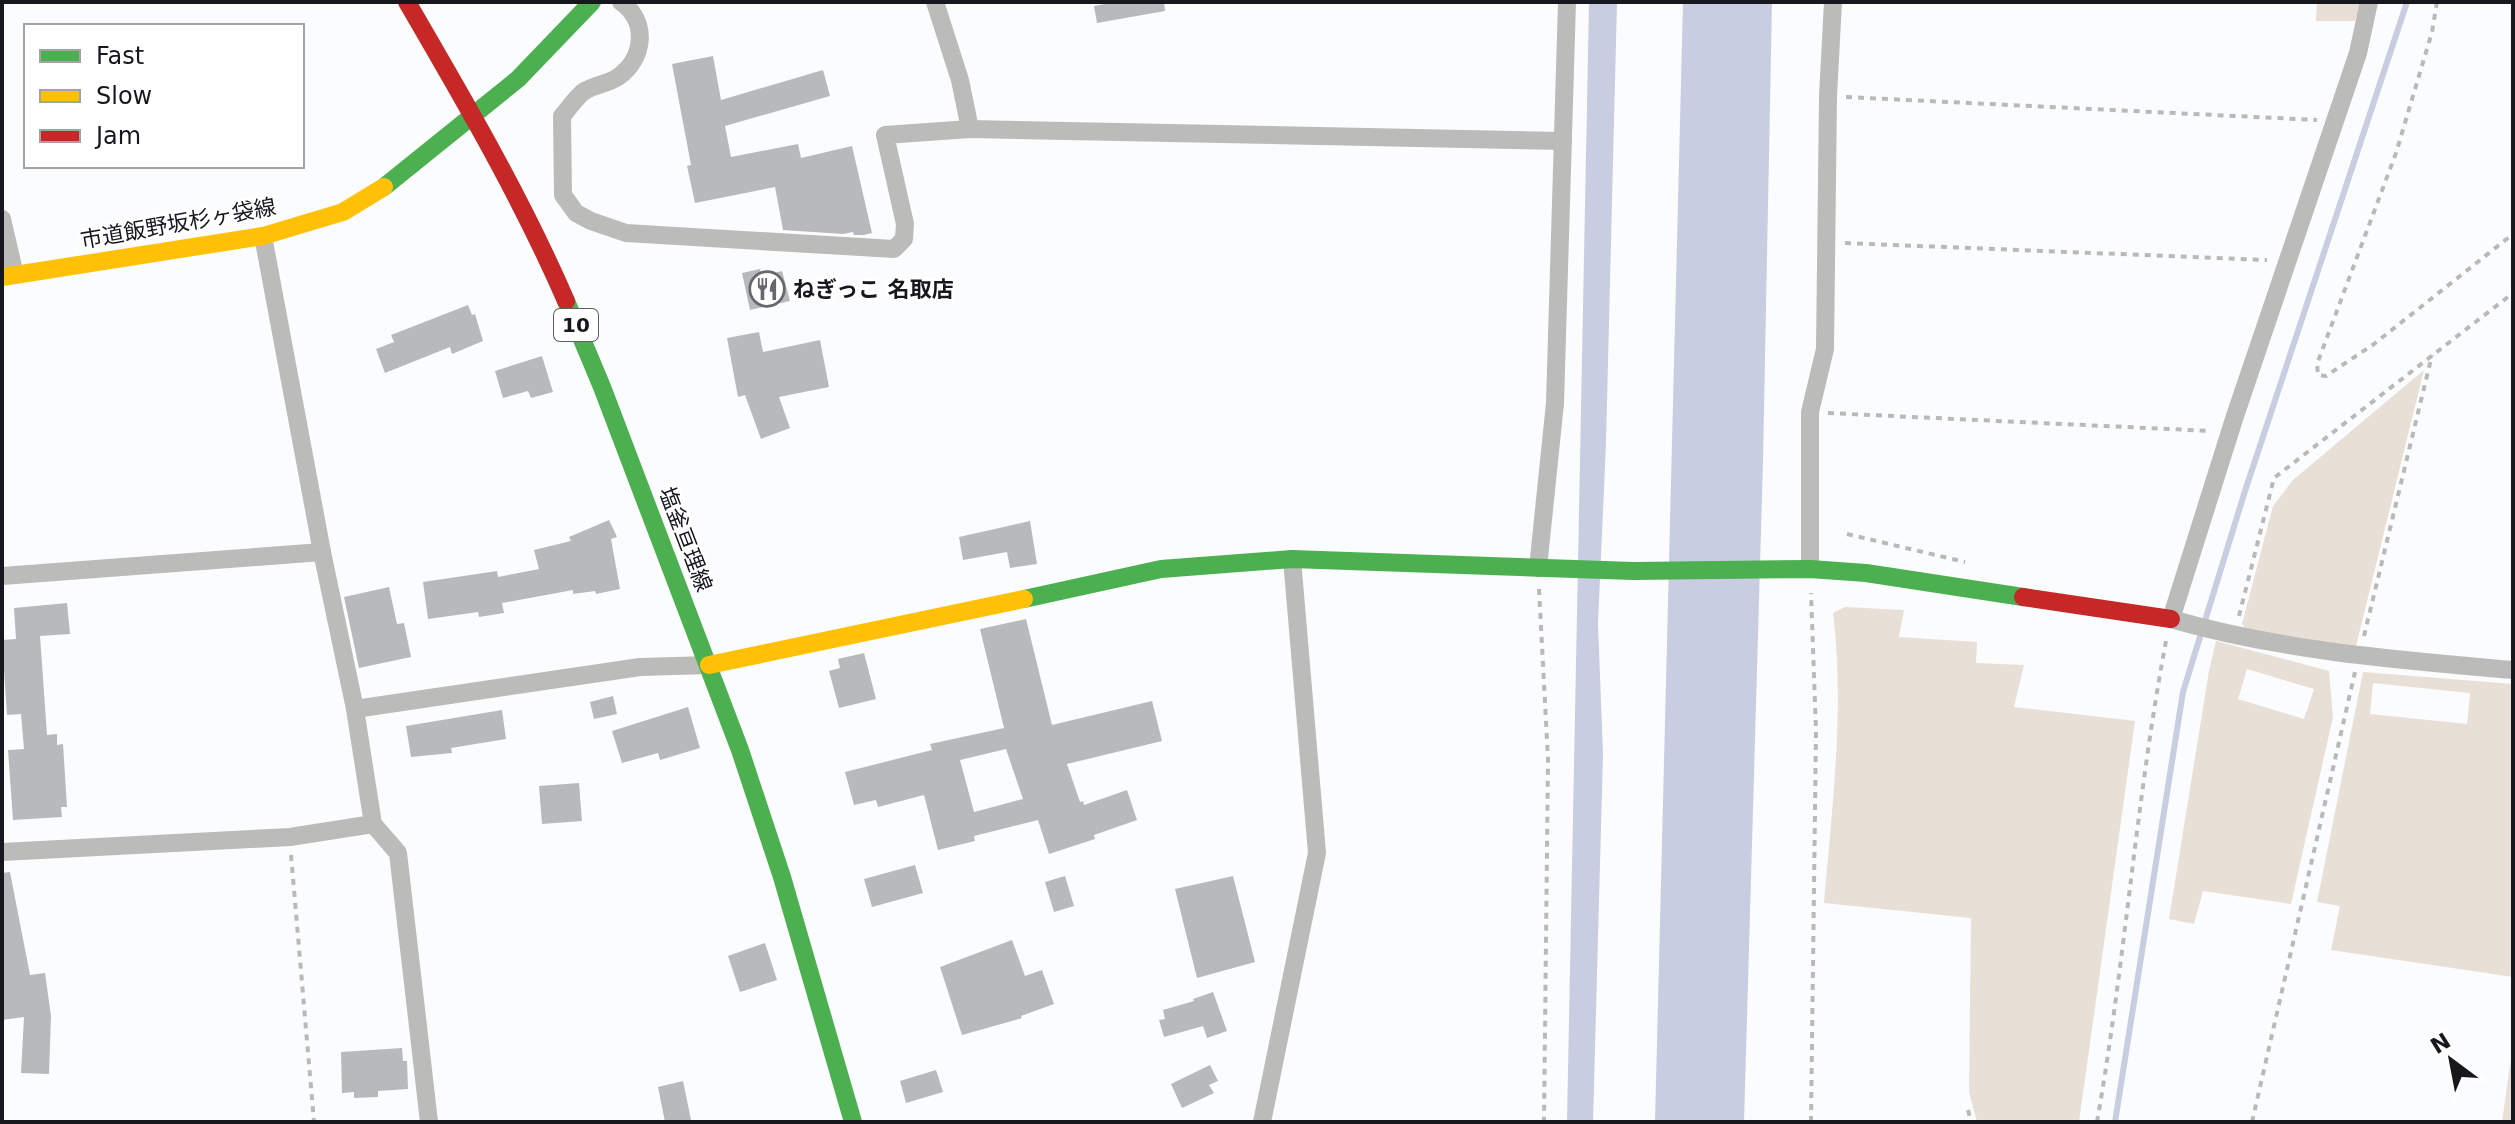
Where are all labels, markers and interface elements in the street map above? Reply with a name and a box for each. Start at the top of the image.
legend [24,24,304,168]
text: Fast [96,42,144,70]
text: Slow [96,82,152,110]
text: Jam [94,122,141,150]
street label: 市道飯野坂杉ヶ袋線 [78,194,278,253]
restaurant icon: ねぎっこ 名取店 [748,270,786,308]
place label: ねぎっこ 名取店 [793,277,954,302]
road number: 10 [554,309,598,341]
street label: 塩釜亘理線 [654,483,717,595]
north arrow [2411,1020,2491,1100]
text: N [2426,1028,2455,1059]

